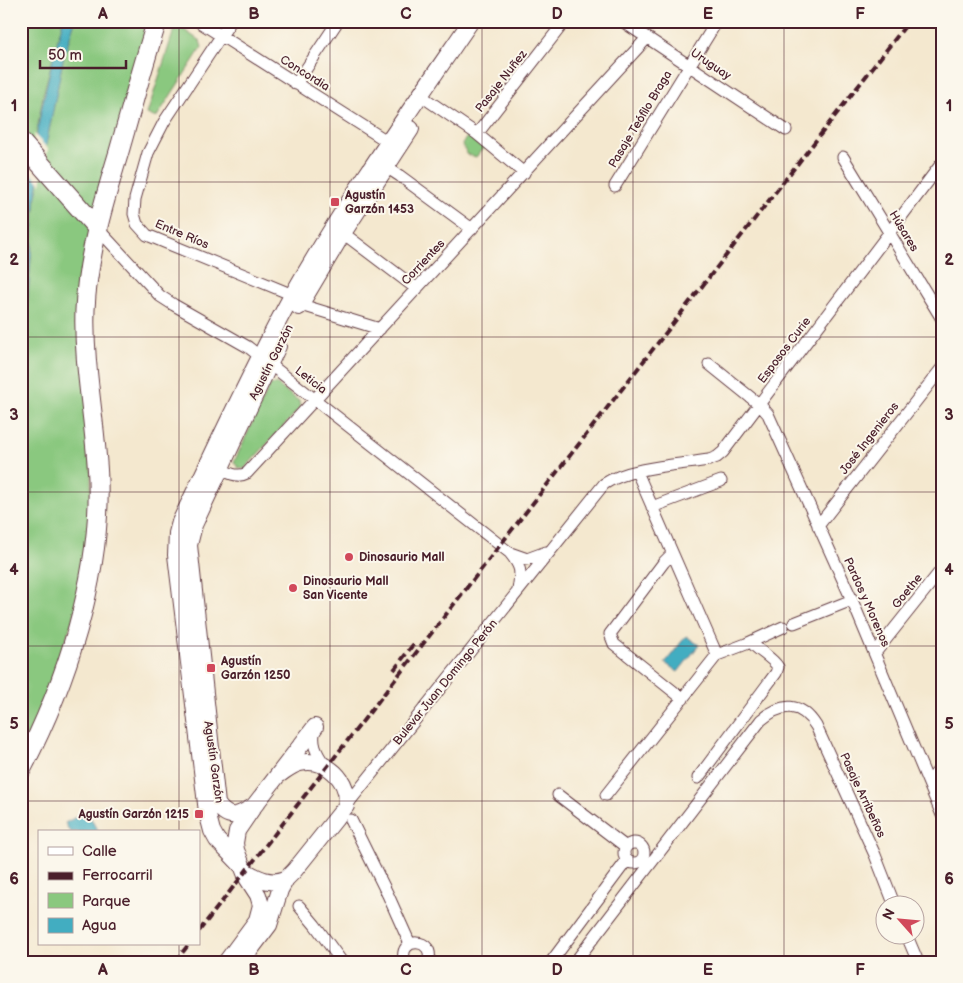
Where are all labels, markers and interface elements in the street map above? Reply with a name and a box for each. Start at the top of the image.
text: A [97,5,108,24]
text: B [248,5,260,24]
text: C [400,5,412,24]
text: D [551,5,563,24]
text: E [703,5,713,24]
text: F [855,5,865,24]
scale bar [40,38,126,70]
street label: Uruguay [688,45,734,84]
text: 50 m [48,46,82,65]
street label: Pasaje Nuñez [472,47,531,116]
street label: Concordia [277,52,333,95]
street label: Pasaje Teófilo Braga [605,68,675,171]
text: 1 [11,97,17,116]
text: 1 [946,97,952,116]
place label: Agustín Garzón 1453 [344,188,414,217]
marker: Agustín Garzón 1453 [329,196,341,208]
street label: Húsares [885,208,922,255]
street label: Entre Ríos [153,216,211,253]
street label: Corrientes [398,236,448,288]
text: 2 [9,251,19,270]
text: 2 [944,251,954,270]
street label: Esposos Curie [755,314,814,386]
street label: Agustín Garzón [246,322,297,402]
street label: Leticia [292,363,330,398]
street label: José Ingenieros [837,399,902,477]
text: 3 [9,406,19,425]
text: 3 [944,406,954,425]
place label: Dinosaurio Mall [359,550,444,565]
marker: Dinosaurio Mall [343,551,355,563]
street label: Pardos y Morenos [840,555,893,649]
text: 4 [9,561,19,580]
text: 4 [944,561,954,580]
street label: Goethe [889,571,926,612]
place label: Dinosaurio Mall San Vicente [303,574,388,603]
marker: Dinosaurio Mall San Vicente [287,582,299,594]
street label: Bulevar Juan Domingo Perón [390,616,501,748]
place label: Agustín Garzón 1250 [220,654,291,683]
marker: Agustín Garzón 1250 [205,662,217,674]
text: 5 [9,715,19,734]
text: 5 [944,715,954,734]
street label: Agustín Garzón [200,720,227,804]
street label: Pasaje Arribeños [836,750,889,840]
place label: Agustín Garzón 1215 [77,807,189,822]
marker: Agustín Garzón 1215 [193,808,205,820]
legend [38,830,200,946]
text: Calle [82,842,117,861]
text: Ferrocarril [82,866,153,885]
text: 6 [9,870,19,889]
text: 6 [944,870,954,889]
text: Parque [82,892,131,911]
north arrow [876,896,926,946]
text: N [879,906,899,923]
text: Agua [82,916,116,935]
text: A [97,961,108,980]
text: B [248,961,260,980]
text: C [400,961,412,980]
text: D [551,961,563,980]
text: E [703,961,713,980]
text: F [855,961,865,980]

